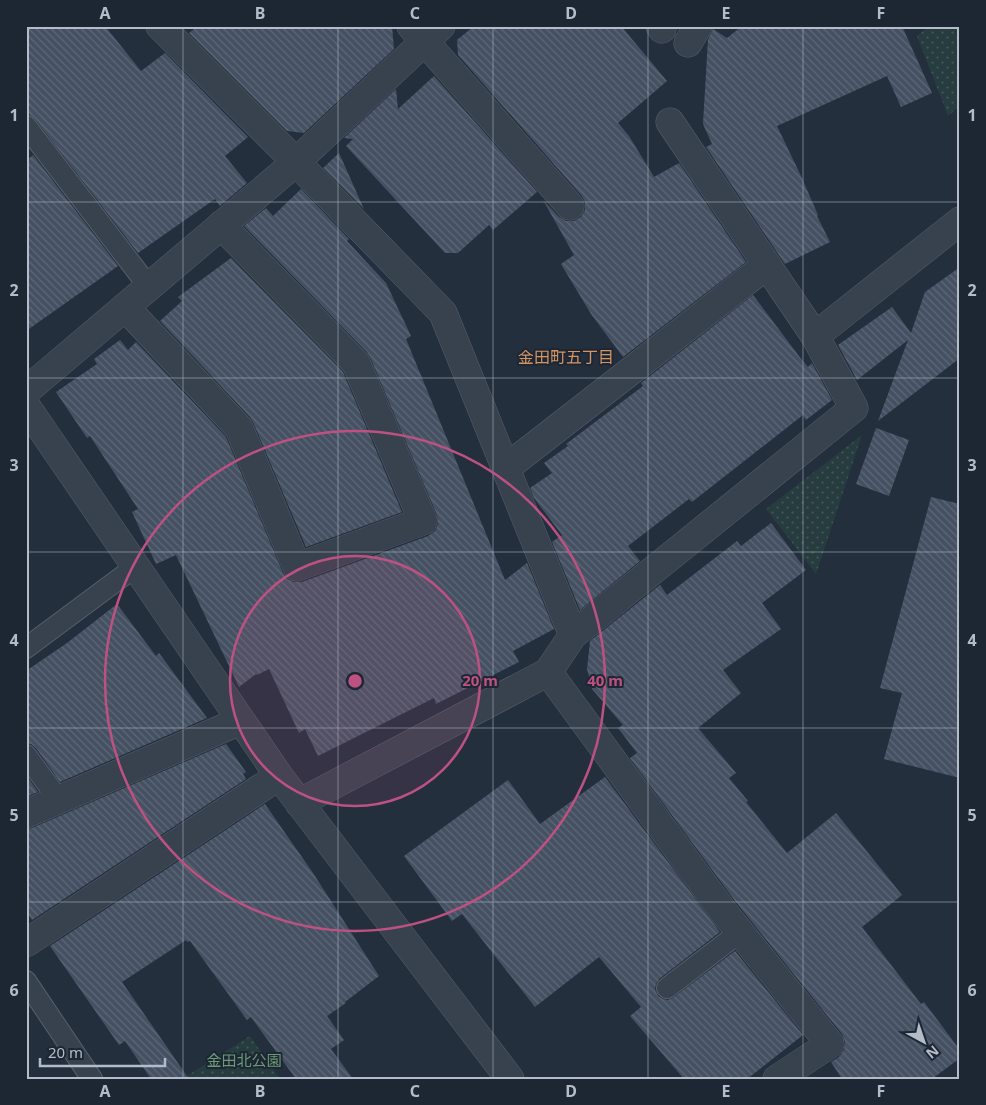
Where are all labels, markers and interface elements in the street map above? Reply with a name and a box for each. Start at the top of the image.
text: A [99,2,111,24]
text: B [255,2,265,24]
text: C [410,2,420,24]
text: D [565,2,577,24]
text: E [722,2,731,24]
text: F [877,2,885,24]
text: 1 [9,104,19,126]
text: 1 [967,104,977,126]
text: 2 [9,279,19,301]
text: 2 [967,279,977,301]
district label: 金田町五丁目 [518,346,614,368]
text: 3 [9,454,19,476]
text: 3 [967,454,977,476]
text: 4 [9,629,19,651]
text: 4 [967,629,977,651]
text: 20 m [462,670,498,690]
text: 40 m [587,670,623,690]
centre of rings [346,672,364,690]
text: 5 [9,804,19,826]
text: 5 [967,804,977,826]
text: 6 [9,979,19,1001]
text: 6 [967,979,977,1001]
north arrow [898,1018,948,1068]
scale bar [40,1035,165,1067]
text: N [922,1041,943,1063]
text: 20 m [48,1042,83,1062]
park label: 金田北公園 [206,1050,282,1070]
text: A [99,1080,111,1102]
text: B [255,1080,265,1102]
text: C [410,1080,420,1102]
text: D [565,1080,577,1102]
text: E [722,1080,731,1102]
text: F [877,1080,885,1102]

